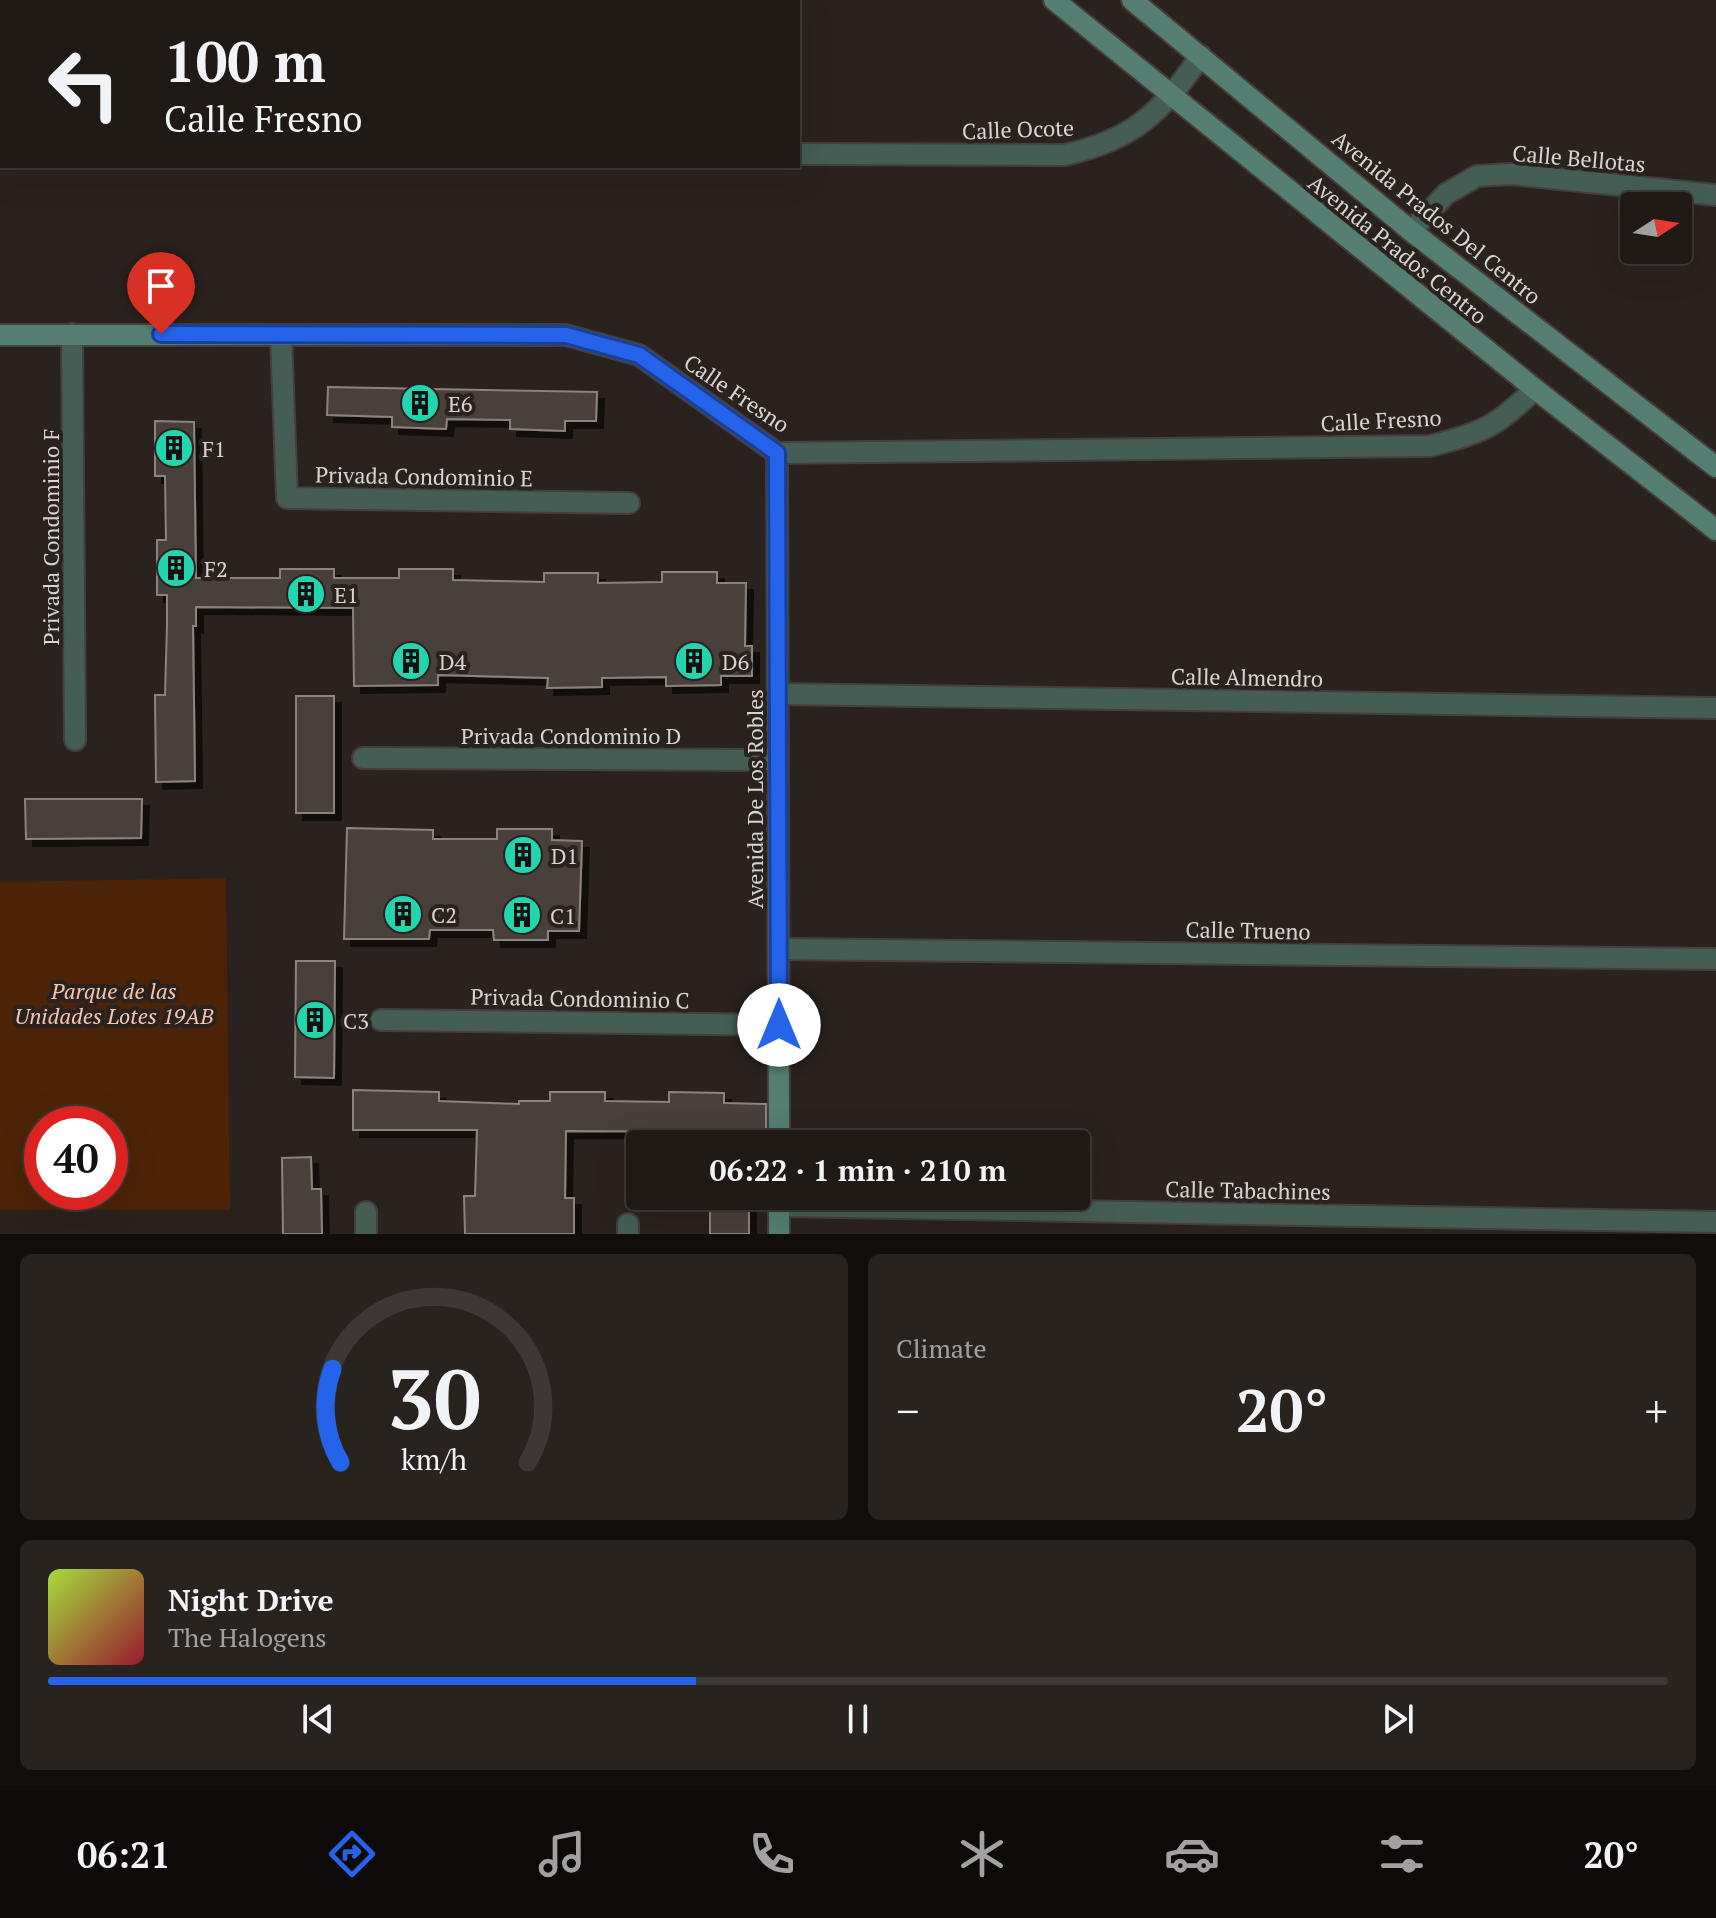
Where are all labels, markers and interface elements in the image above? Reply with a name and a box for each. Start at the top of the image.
text: 100 m [164,24,326,98]
icon: left [32,32,136,136]
text: Calle Fresno [164,95,362,142]
street label: Calle Ocote [961,113,1075,145]
street label: Avenida Prados Del Centro [1327,124,1547,310]
street label: Calle Bellotas [1511,138,1647,178]
street label: Avenida Prados Centro [1303,168,1493,330]
north arrow [1620,192,1692,264]
map controls [1620,192,1692,264]
pin [127,252,195,334]
icon: arrive [139,264,183,308]
street label: Calle Fresno [679,347,795,439]
building icon: E6 [399,382,441,424]
place label: E6 [448,389,473,418]
street label: Calle Fresno [1320,402,1442,438]
building icon: F1 [153,427,195,469]
street label: Privada Condominio F [36,428,65,646]
place label: F1 [202,434,226,463]
street label: Privada Condominio E [315,460,533,492]
building icon: F2 [155,547,197,589]
place label: F2 [204,554,228,583]
building icon: E1 [285,573,327,615]
place label: E1 [334,580,359,609]
building icon: D4 [390,640,432,682]
building icon: D6 [673,640,715,682]
place label: D4 [439,647,467,676]
place label: D6 [722,647,750,676]
street label: Calle Almendro [1171,661,1323,693]
street label: Avenida De Los Robles [740,689,769,909]
street label: Privada Condominio D [461,721,681,750]
building icon: D1 [502,834,544,876]
place label: D1 [551,841,578,870]
building icon: C2 [382,893,424,935]
building icon: C1 [501,894,543,936]
place label: C2 [431,900,457,929]
place label: C1 [550,901,576,930]
street label: Calle Trueno [1185,914,1311,946]
park label: Parque de las Unidades Lotes 19AB [15,976,214,1030]
street label: Privada Condominio C [470,982,690,1014]
position arrow [737,983,821,1067]
building icon: C3 [294,999,336,1041]
place label: C3 [343,1006,369,1035]
speed limit sign: 40 [24,1106,128,1210]
text: 06:22 · 1 min · 210 m [710,1150,1006,1190]
street label: Calle Tabachines [1165,1174,1331,1206]
text: Climate [896,1331,987,1365]
text: 30 [387,1343,481,1453]
text: 20° [1236,1370,1328,1449]
text: − [896,1381,919,1440]
text: + [1645,1381,1668,1440]
text: km/h [401,1440,467,1478]
text: Night Drive [168,1580,334,1620]
text: The Halogens [168,1620,326,1654]
icon: previous [296,1697,340,1741]
icon: pause [836,1697,880,1741]
icon: next [1376,1697,1420,1741]
icon: directions [324,1826,380,1882]
icon: music [534,1826,590,1882]
icon: phone [744,1826,800,1882]
icon: climate [954,1826,1010,1882]
icon: car [1164,1826,1220,1882]
icon: filters [1374,1826,1430,1882]
text: 06:21 [77,1831,171,1878]
text: 20° [1583,1831,1639,1878]

